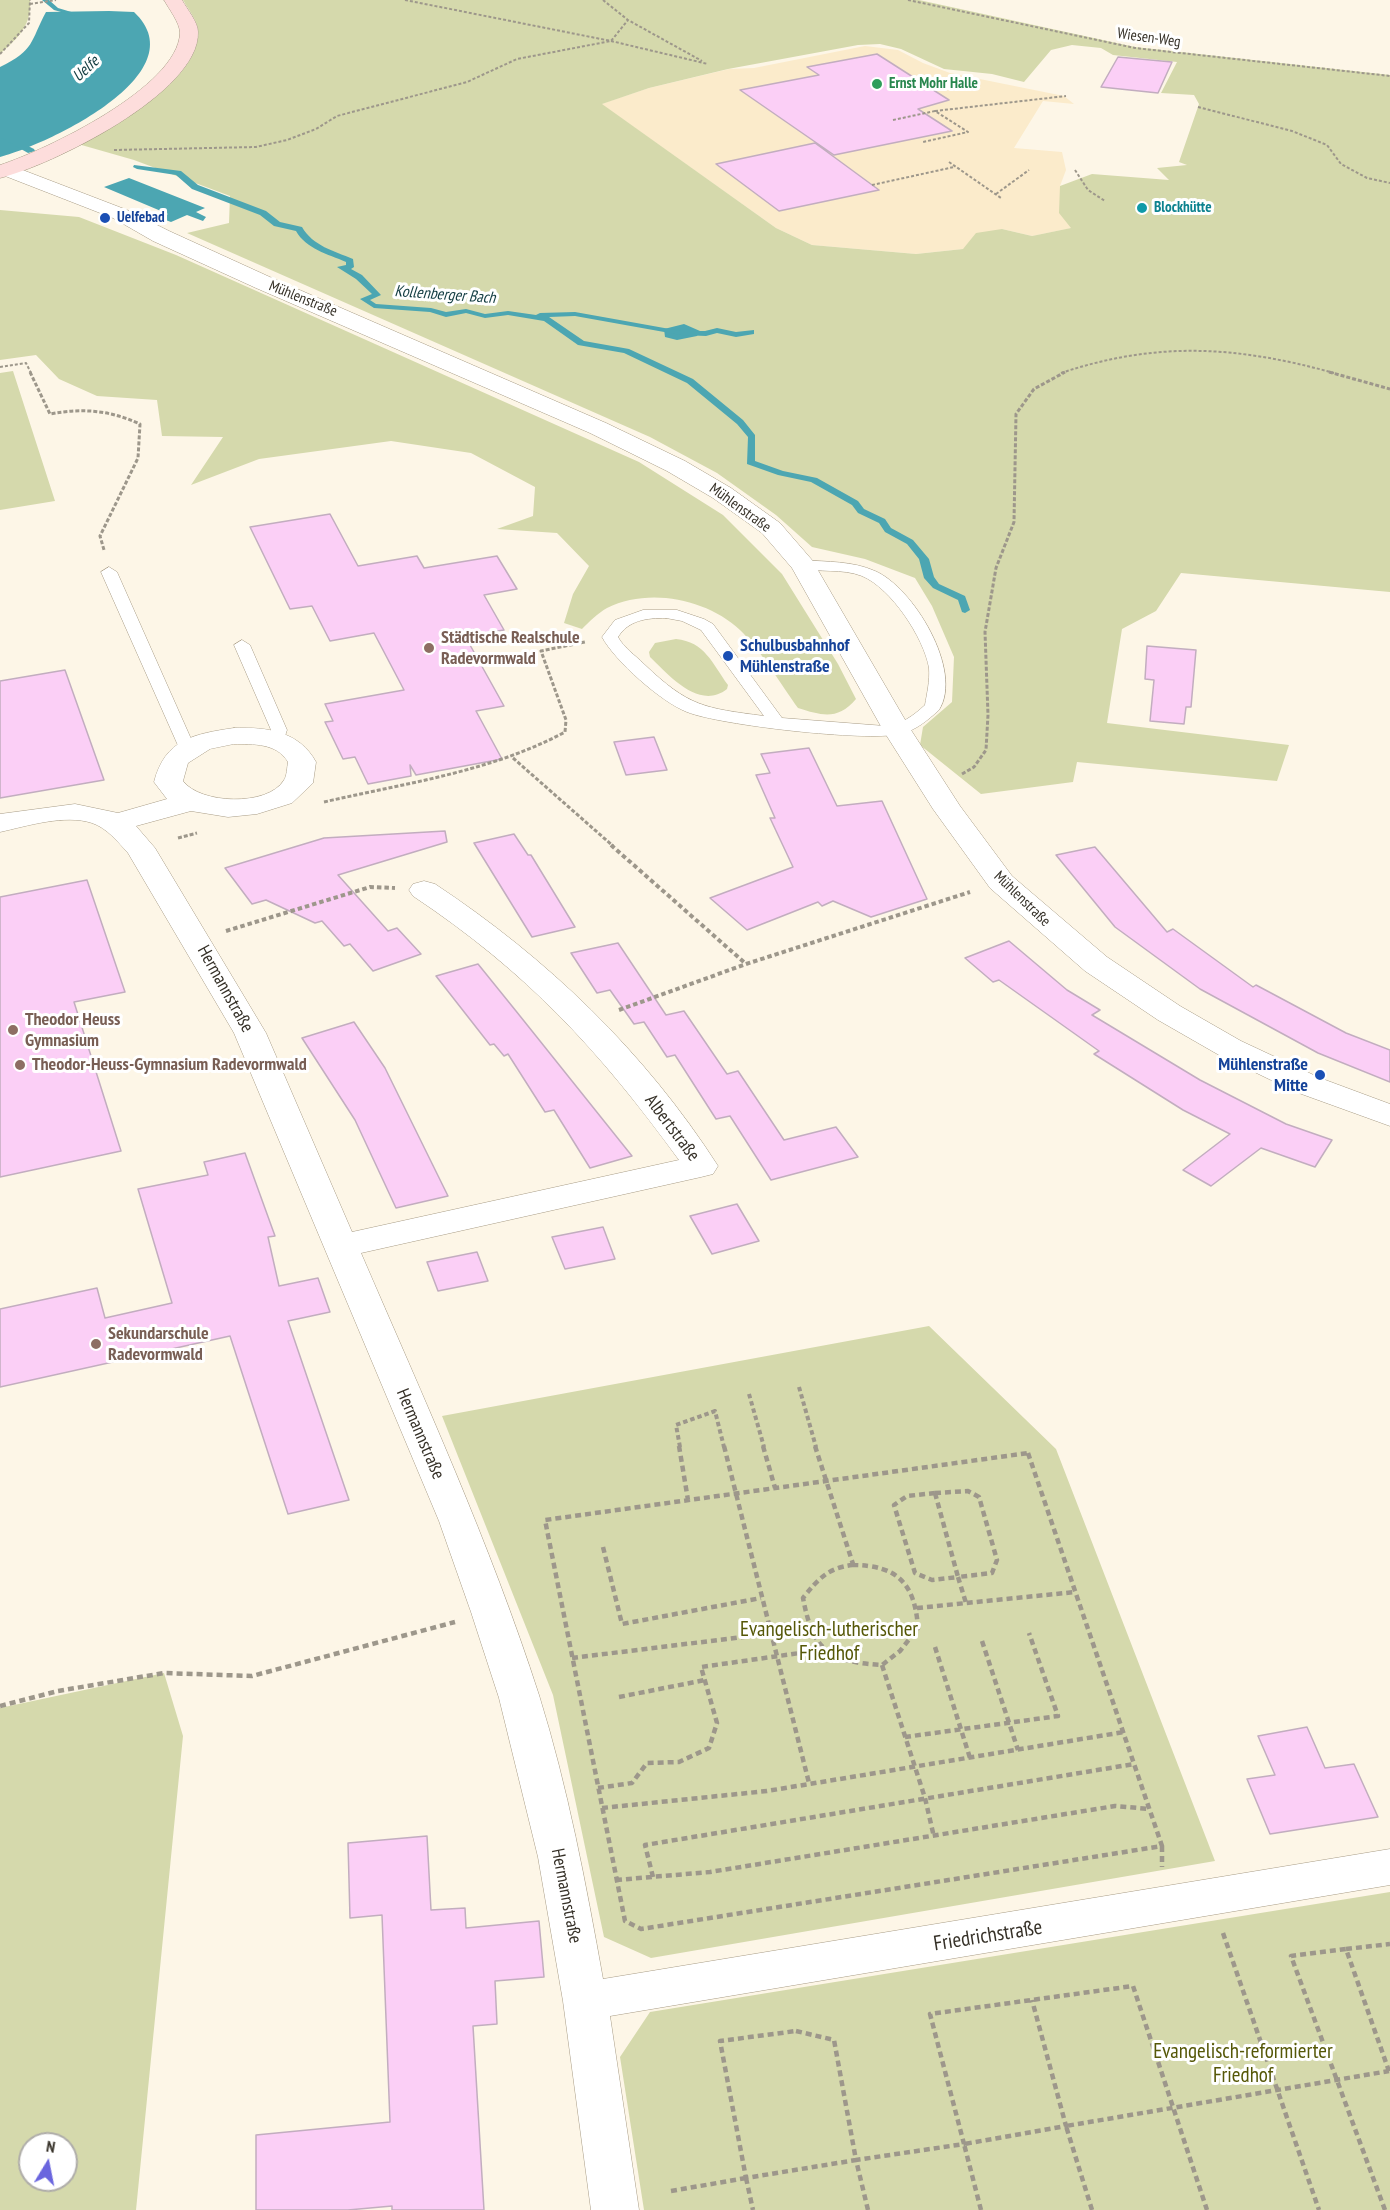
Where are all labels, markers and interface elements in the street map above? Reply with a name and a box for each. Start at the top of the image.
street label: Wiesen-Weg [1116,25,1182,51]
water label: Uelfe [69,52,103,86]
place label: Ernst Mohr Halle [889,75,978,93]
marker: Ernst Mohr Halle [870,77,884,91]
place label: Blockhütte [1154,199,1212,217]
marker: Blockhütte [1135,201,1149,215]
place label: Uelfebad [117,209,165,227]
marker: Uelfebad [98,211,112,225]
street label: Mühlenstraße [266,277,340,321]
water label: Kollenberger Bach [394,282,496,308]
street label: Mühlenstraße [706,480,774,536]
place label: Städtische Realschule Radevormwald [441,627,580,670]
place label: Schulbusbahnhof Mühlenstraße [740,635,849,678]
marker: Städtische Realschule Radevormwald [422,641,436,655]
marker: Schulbusbahnhof Mühlenstraße [721,649,735,663]
street label: Mühlenstraße [990,868,1054,930]
street label: Hermannstraße [192,942,258,1036]
place label: Theodor Heuss Gymnasium [25,1009,120,1052]
marker: Theodor Heuss Gymnasium [6,1023,20,1037]
place label: Theodor-Heuss-Gymnasium Radevormwald [32,1054,307,1076]
place label: Mühlenstraße Mitte [1218,1054,1308,1096]
marker: Theodor-Heuss-Gymnasium Radevormwald [13,1058,27,1072]
marker: Mühlenstraße Mitte [1313,1068,1327,1082]
street label: Albertstraße [640,1090,704,1166]
place label: Sekundarschule Radevormwald [108,1323,209,1366]
marker: Sekundarschule Radevormwald [89,1337,103,1351]
street label: Hermannstraße [391,1386,449,1482]
park label: Evangelisch-lutherischer Friedhof [740,1617,918,1667]
street label: Hermannstraße [546,1847,586,1945]
street label: Friedrichstraße [932,1915,1044,1957]
park label: Evangelisch-reformierter Friedhof [1153,2039,1333,2089]
north arrow [18,2132,78,2192]
text: N [45,2136,57,2157]

